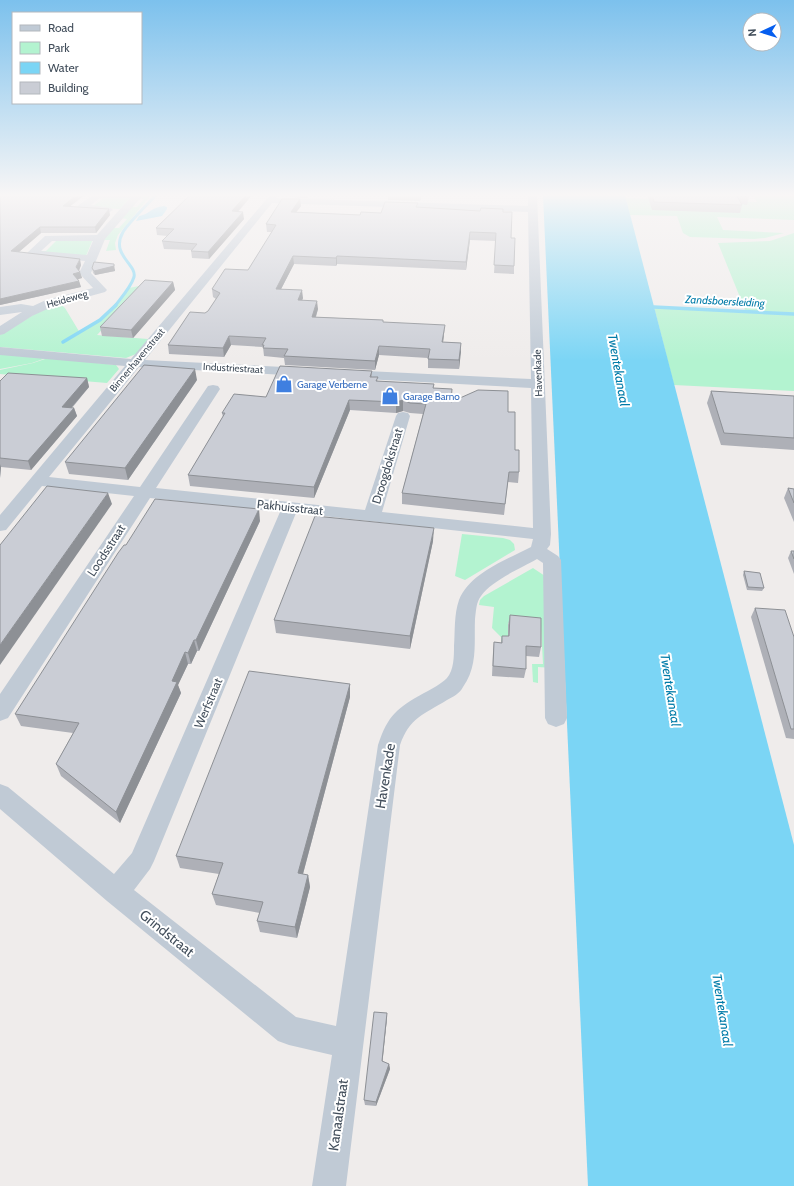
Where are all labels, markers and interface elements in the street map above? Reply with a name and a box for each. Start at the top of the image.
legend [12,12,142,104]
north arrow [742,12,782,52]
text: Road [48,20,74,35]
text: N [745,28,759,37]
text: Park [48,40,70,55]
text: Water [48,60,79,75]
text: Building [48,80,90,95]
street label: Heideweg [45,287,90,311]
water label: Zandsboersleiding [684,292,766,310]
street label: Binnenhavenstraat [107,325,168,394]
water label: Twentekanaal [605,333,633,407]
street label: Havenkade [531,349,545,397]
street label: Industriestraat [203,360,264,376]
shop icon: Garage Verberne [274,374,294,394]
place label: Garage Verberne [297,378,367,391]
shop icon: Garage Barno [380,386,400,406]
place label: Garage Barno [403,390,460,403]
street label: Droogdokstraat [368,426,406,506]
street label: Pakhuisstraat [256,496,324,518]
street label: Loodsstraat [84,521,128,579]
water label: Twentekanaal [657,653,685,727]
street label: Werfstraat [191,676,225,730]
street label: Havenkade [371,742,399,810]
street label: Grindstraat [136,905,198,961]
water label: Twentekanaal [709,973,737,1047]
street label: Kanaalstraat [324,1078,352,1152]

